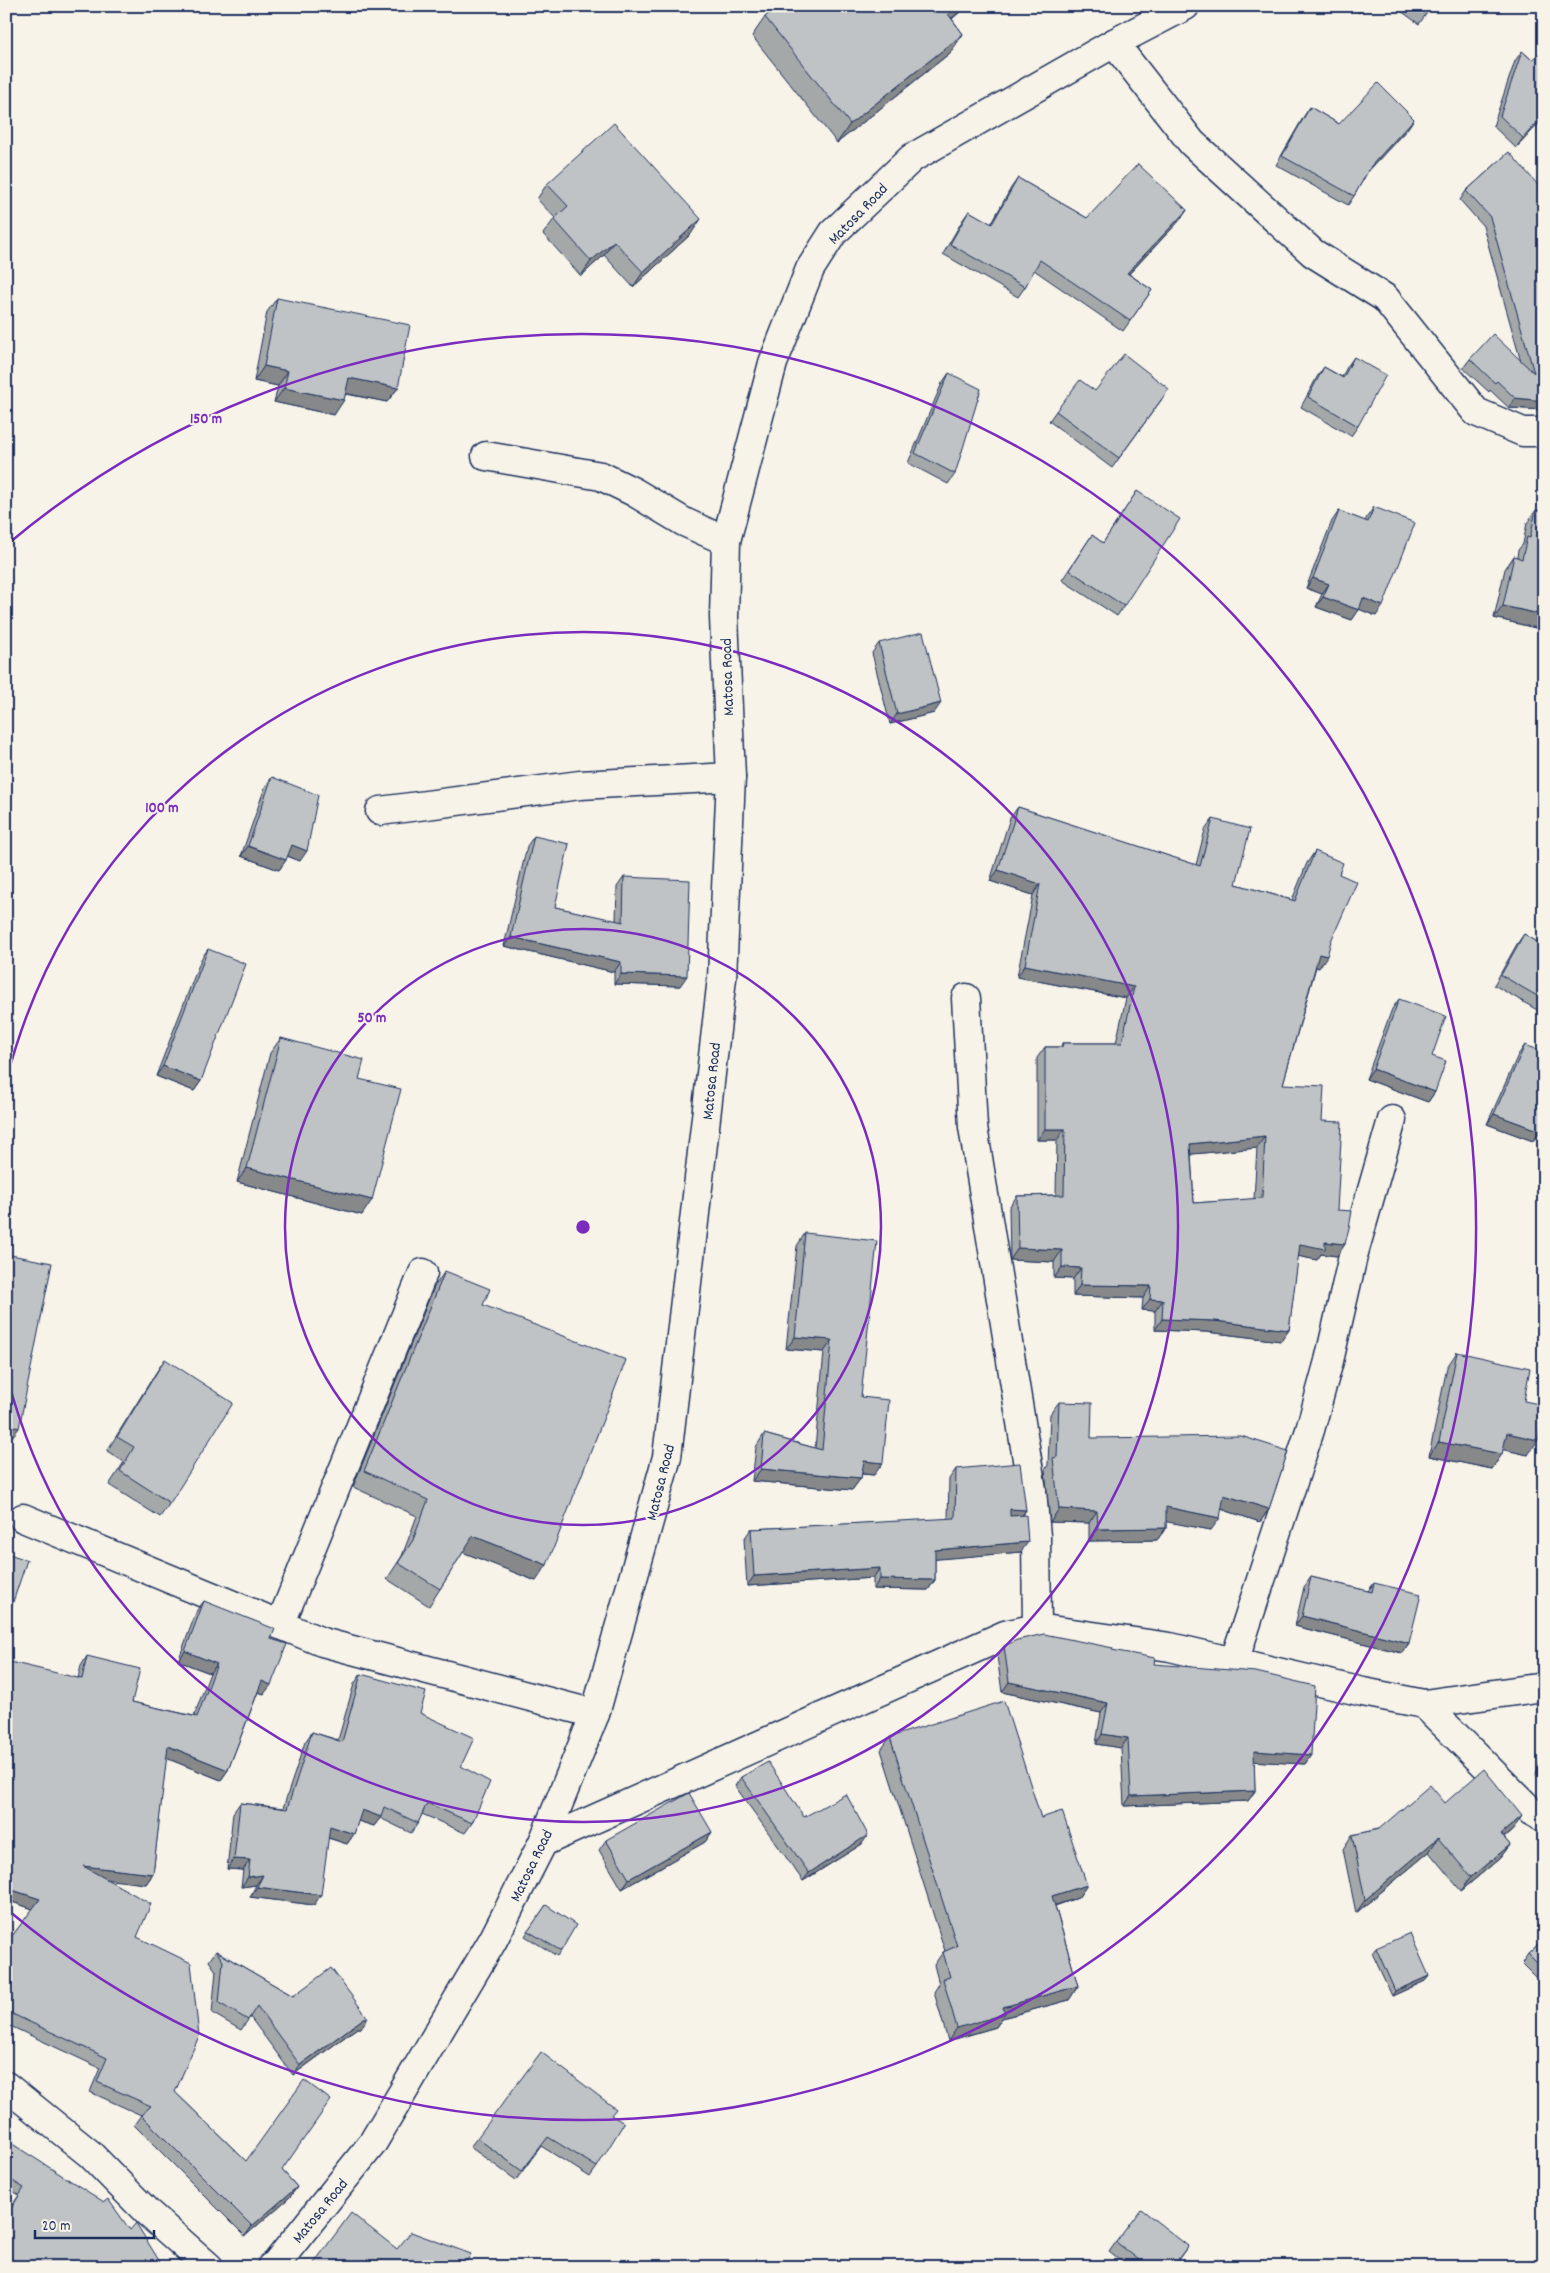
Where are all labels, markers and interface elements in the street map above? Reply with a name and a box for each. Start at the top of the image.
street label: Matosa Road [824,179,894,251]
text: 150 m [190,409,222,431]
street label: Matosa Road [716,638,741,716]
text: 100 m [145,798,179,820]
text: 50 m [358,1008,386,1030]
street label: Matosa Road [697,1041,728,1121]
centre of rings [574,1218,592,1236]
street label: Matosa Road [641,1442,682,1523]
street label: Matosa Road [505,1826,560,1906]
street label: Matosa Road [288,2174,354,2249]
scale bar [35,2208,154,2240]
text: 20 m [42,2216,70,2238]

